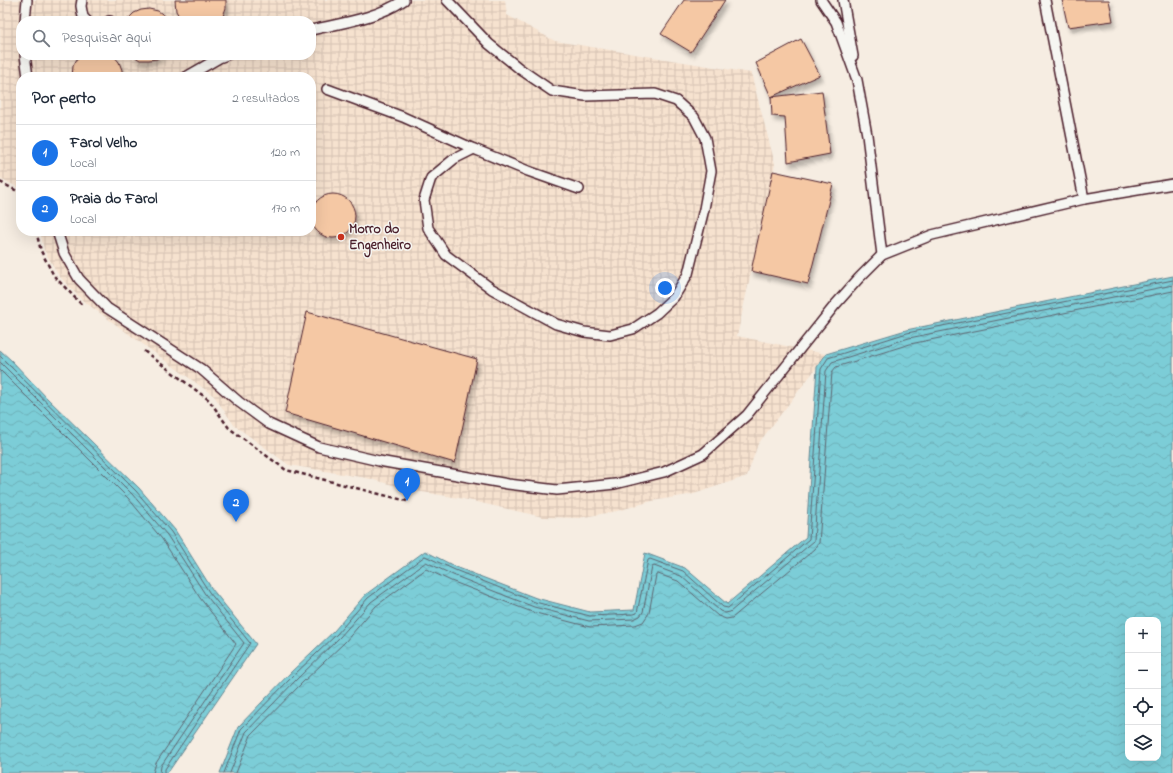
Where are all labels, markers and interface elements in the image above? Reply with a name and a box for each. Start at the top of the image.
search box [16,16,316,60]
icon: search [30,27,52,49]
text: Pesquisar aqui [62,27,151,49]
text: Por perto [32,86,96,111]
text: 2 resultados [232,89,300,108]
text: Farol Velho [70,132,137,154]
text: 1 [43,143,47,162]
text: 120 m [270,143,300,162]
text: Local [70,154,97,173]
text: Praia do Farol [70,188,157,210]
text: 2 [42,199,48,218]
text: 170 m [272,199,300,218]
text: Local [70,210,97,229]
place label: Morro do Engenheiro [349,219,411,258]
marker: Morro do Engenheiro [336,232,346,242]
your location [655,278,675,298]
pin: 1 [394,468,420,501]
pin: 2 [223,489,249,522]
map controls [1125,617,1161,761]
button: + [1125,617,1161,653]
button: − [1125,653,1161,689]
button: locate [1125,689,1161,725]
button: layers [1125,725,1161,761]

